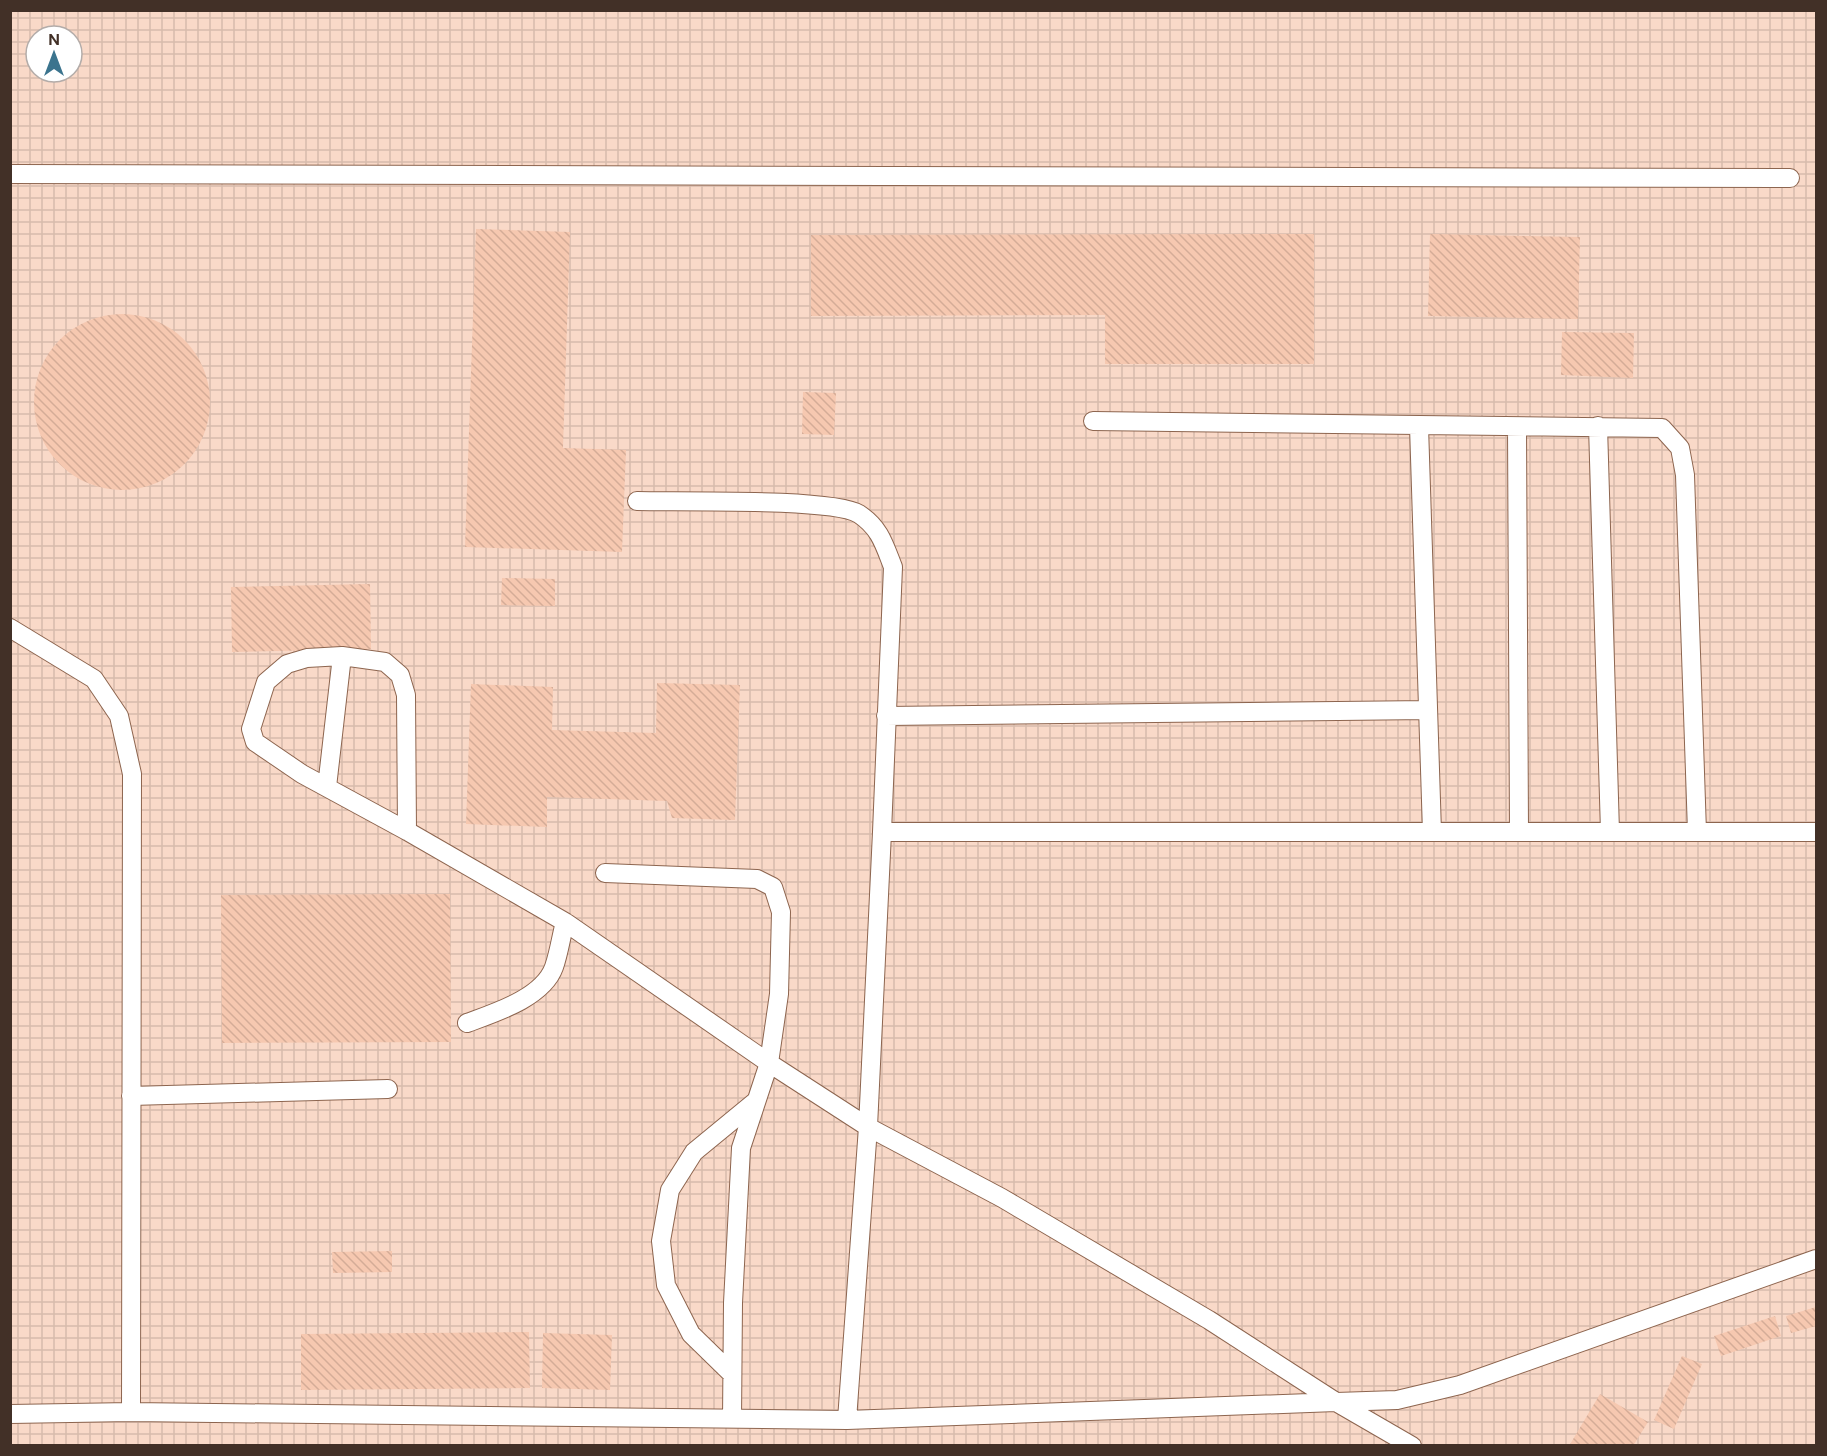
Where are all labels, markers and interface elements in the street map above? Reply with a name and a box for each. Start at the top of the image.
north arrow [24,24,84,84]
text: N [48,29,60,50]

